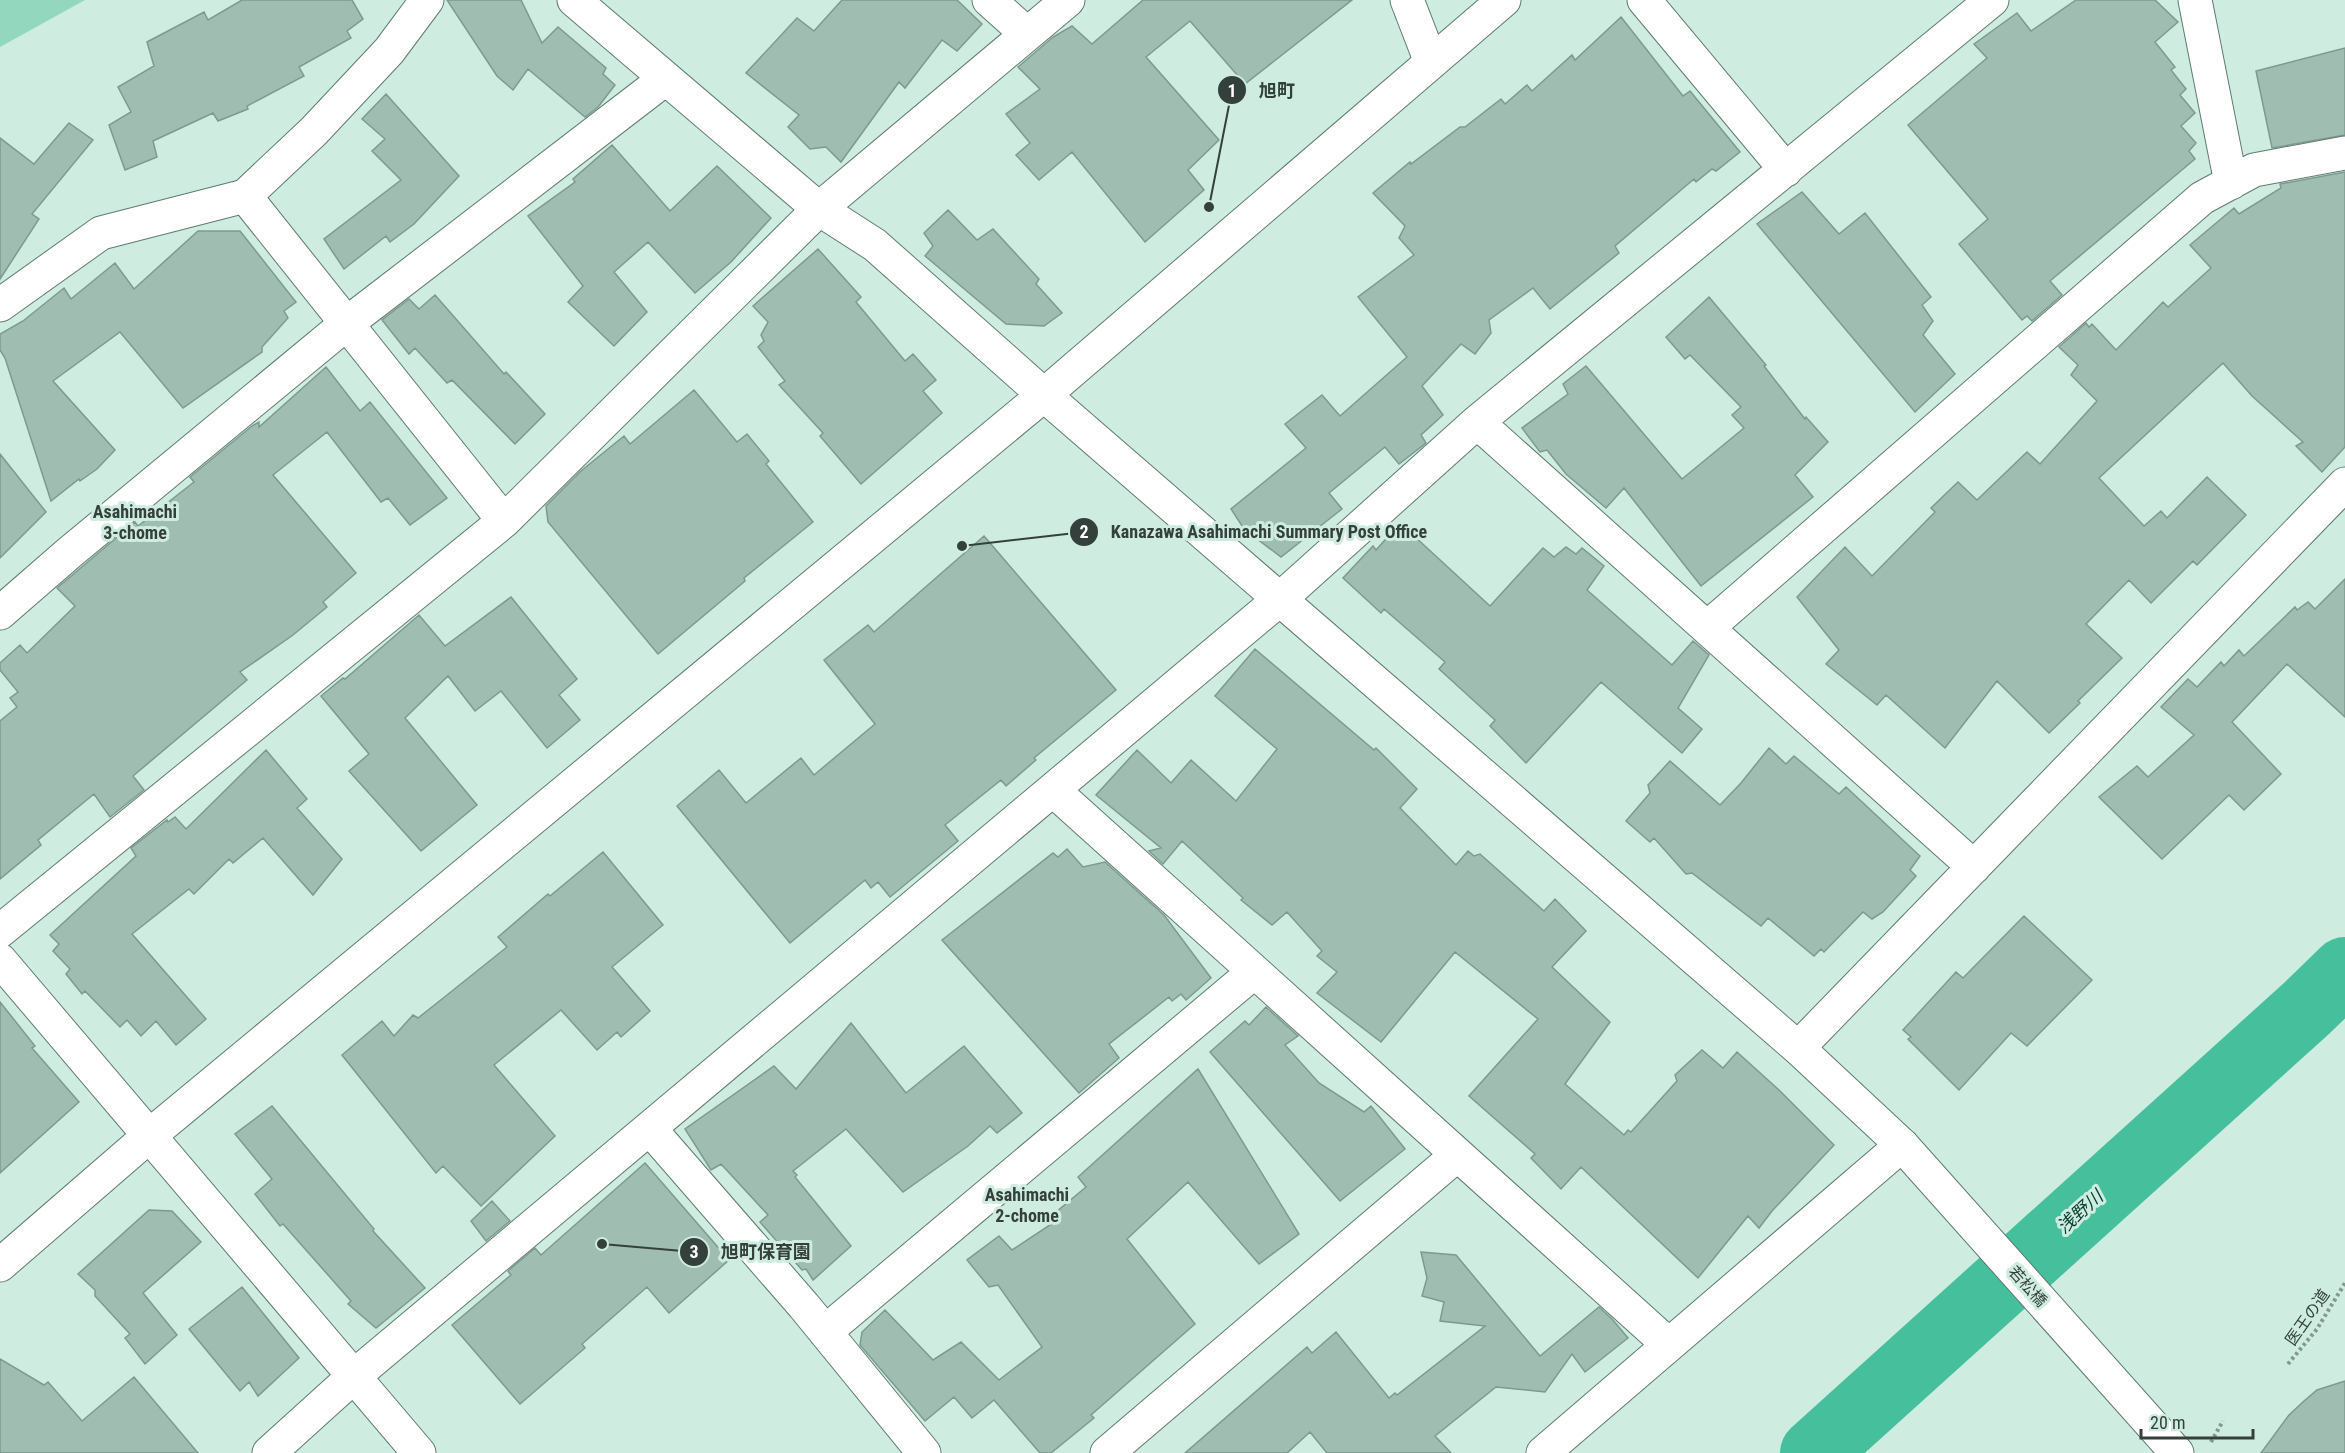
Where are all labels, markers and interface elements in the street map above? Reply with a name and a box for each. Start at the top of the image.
callout: 旭町 [1217,72,1307,108]
text: 1 [1227,80,1237,101]
text: 旭町 [1259,80,1295,101]
district label: Asahimachi 3-chome [93,501,177,543]
callout: Kanazawa Asahimachi Summary Post Office [1069,514,1439,550]
text: 2 [1079,521,1089,542]
text: Kanazawa Asahimachi Summary Post Office [1111,521,1428,542]
district label: Asahimachi 2-chome [985,1184,1069,1226]
water label: 浅野川 [2053,1184,2108,1237]
callout: 旭町保育園 [679,1234,823,1270]
text: 3 [689,1241,699,1262]
text: 旭町保育園 [721,1241,811,1262]
street label: 若松橋 [2005,1262,2051,1311]
street label: 医王の道 [2281,1286,2334,1349]
scale bar [2141,1402,2254,1440]
text: 20 m [2150,1412,2185,1433]

